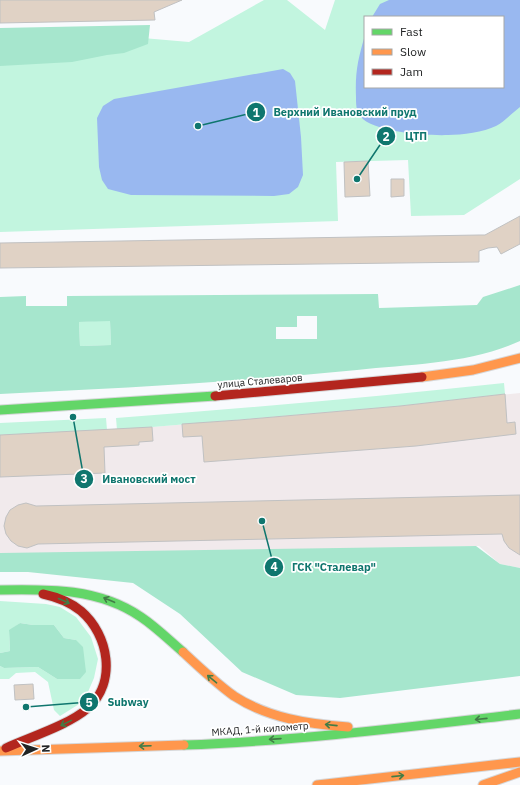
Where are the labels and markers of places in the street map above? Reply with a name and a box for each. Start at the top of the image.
callout: Верхний Ивановский пруд [246,101,425,124]
callout: ЦТП [376,125,435,148]
callout: Ивановский мост [74,467,204,490]
callout: ГСК "Сталевар" [264,555,384,578]
callout: Subway [79,691,157,714]

